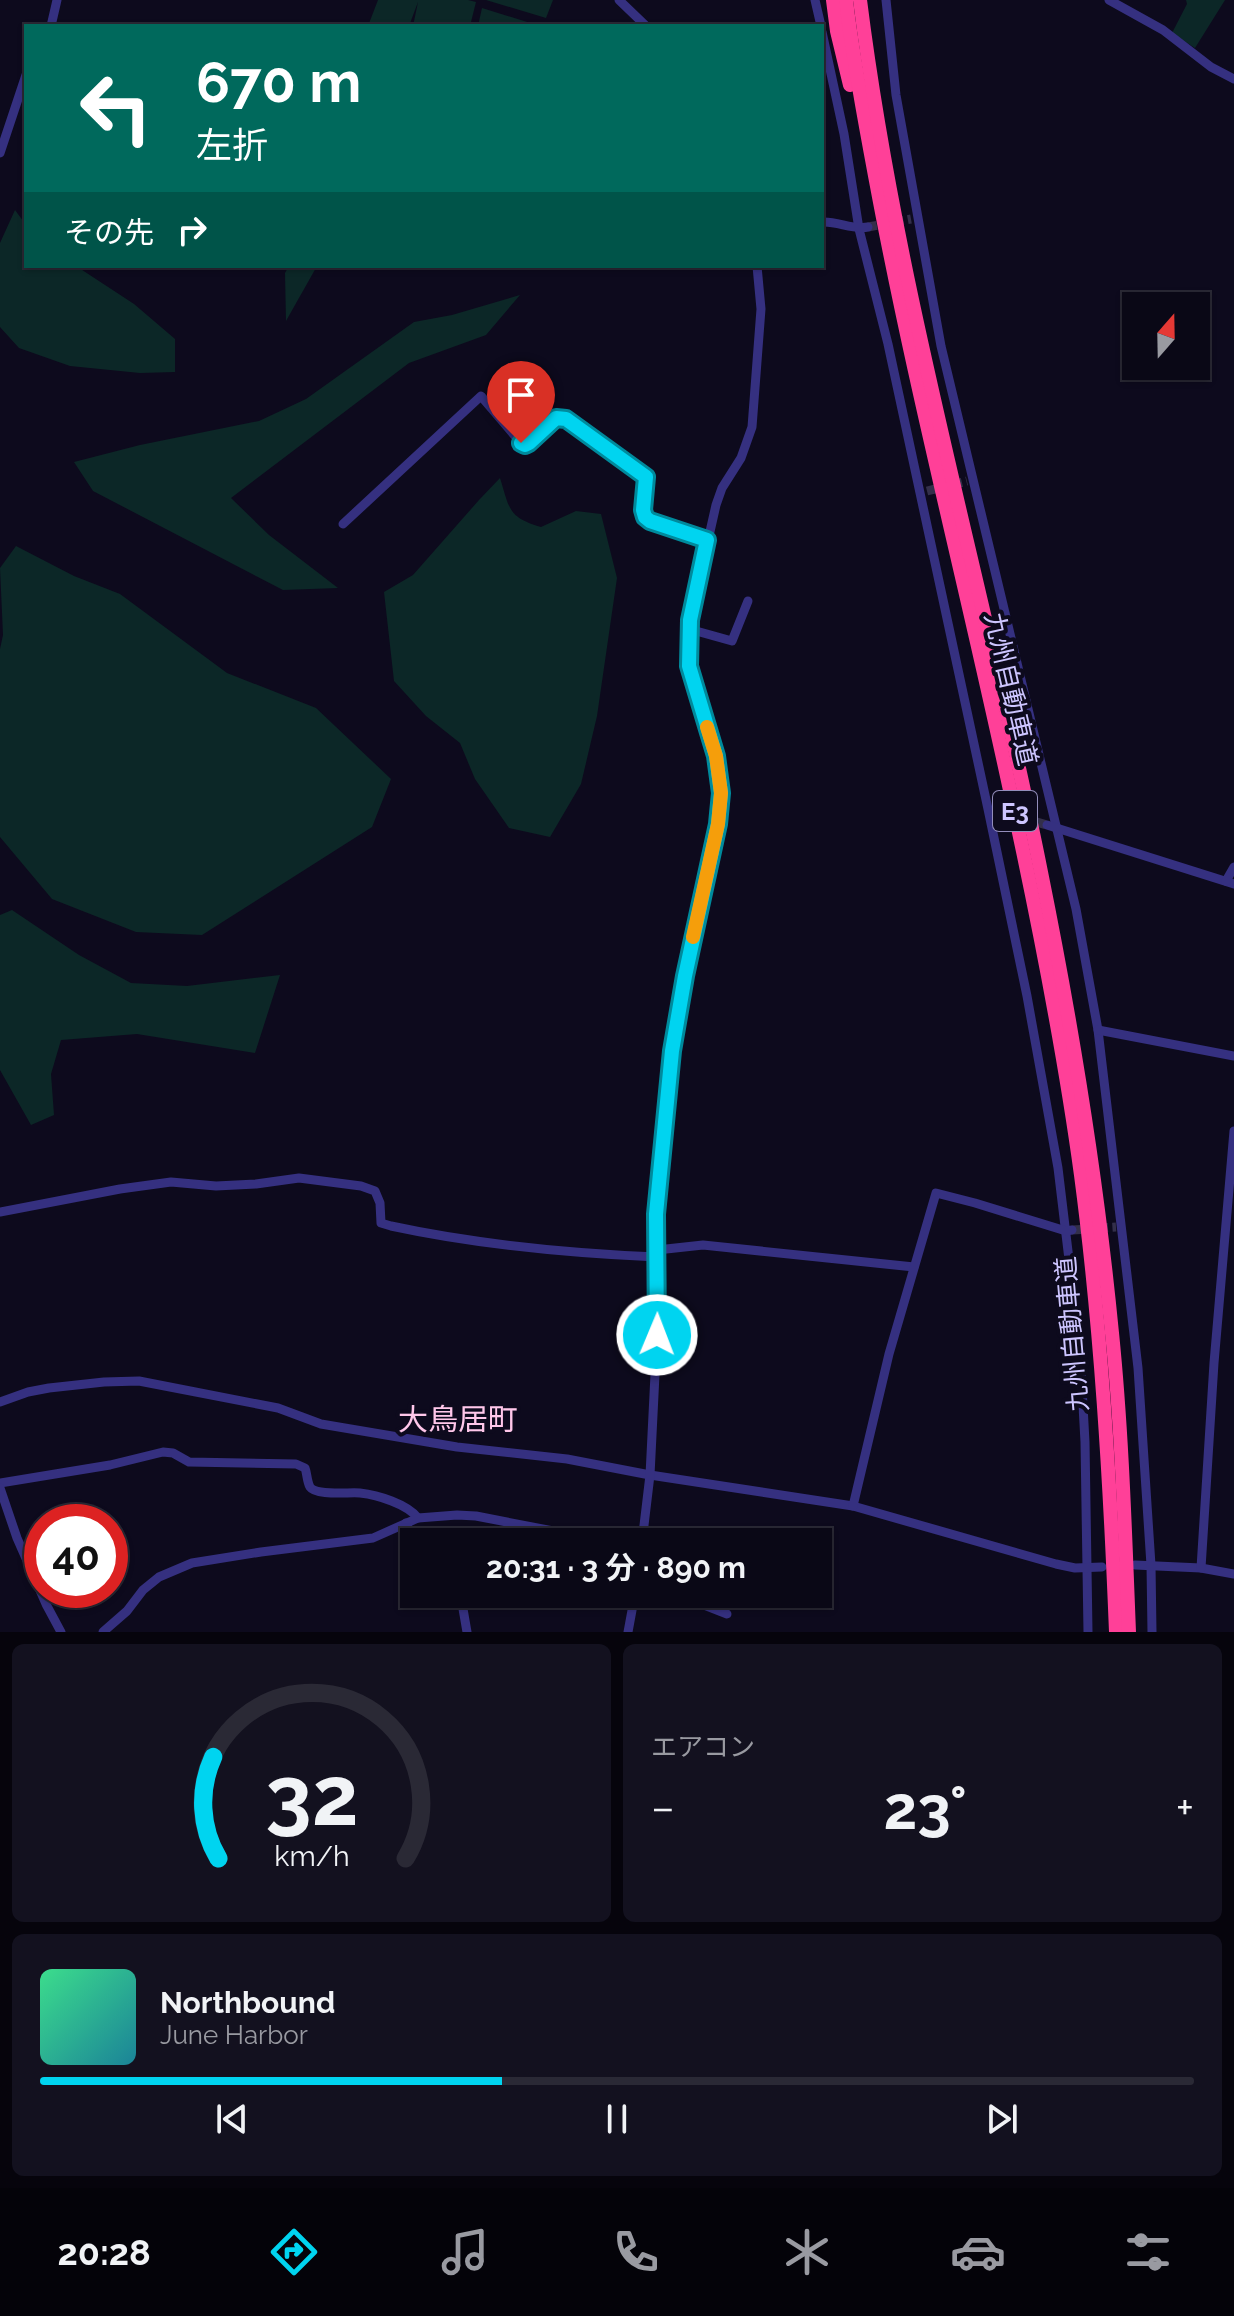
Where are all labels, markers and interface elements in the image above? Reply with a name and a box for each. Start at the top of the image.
text: 670 m [196,49,361,115]
icon: left [64,56,168,160]
text: 左折 [196,124,268,166]
icon: right [170,208,214,252]
text: その先 [64,215,154,250]
north arrow [1122,292,1210,380]
map controls [1122,292,1210,380]
pin [487,361,555,443]
icon: arrive [499,373,543,417]
street label: 九州自動車道 [979,610,1043,768]
road number: E3 [993,791,1037,831]
street label: 九州自動車道 [1050,1255,1094,1413]
position arrow [615,1293,699,1377]
district label: 大鳥居町 [398,1402,518,1437]
speed limit sign: 40 [24,1504,128,1608]
text: 20:31 · 3 分 · 890 m [486,1550,746,1585]
text: エアコン [651,1732,755,1762]
text: 32 [265,1747,358,1844]
text: 23° [883,1773,967,1843]
text: − [651,1782,675,1833]
text: + [1176,1782,1194,1833]
text: km/h [274,1839,349,1873]
text: Northbound [160,1985,335,2020]
text: June Harbor [160,2020,308,2050]
icon: previous [210,2097,254,2141]
icon: pause [595,2097,639,2141]
icon: next [980,2097,1024,2141]
icon: directions [266,2224,322,2280]
icon: music [437,2224,493,2280]
icon: phone [608,2224,664,2280]
icon: climate [779,2224,835,2280]
icon: car [950,2224,1006,2280]
icon: filters [1120,2224,1176,2280]
text: 20:28 [57,2231,151,2273]

